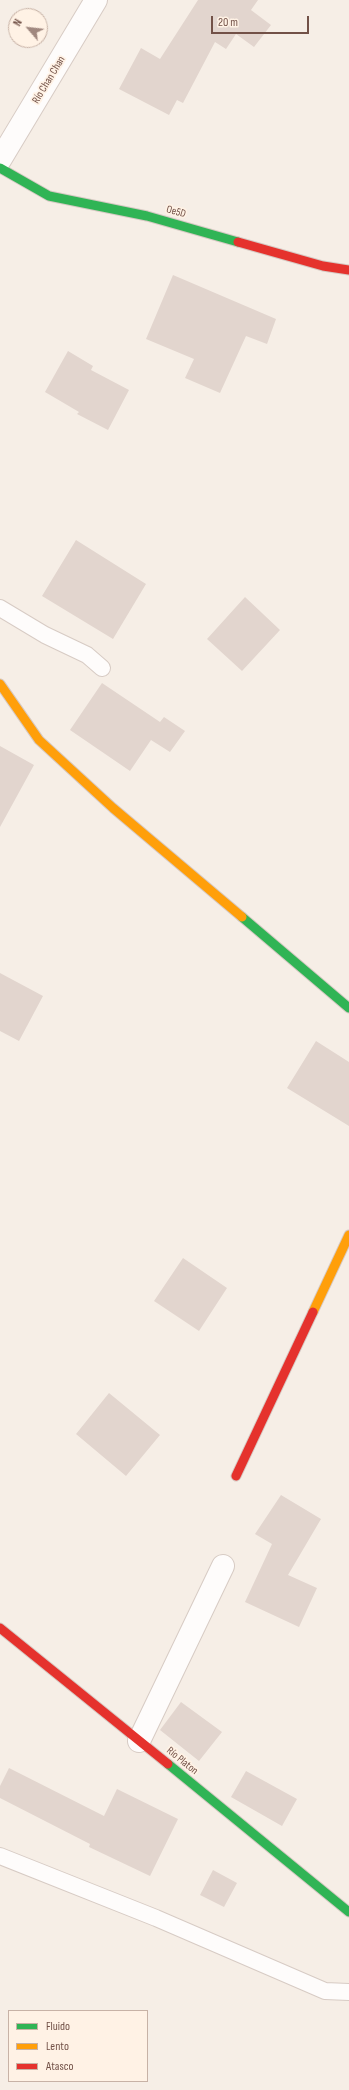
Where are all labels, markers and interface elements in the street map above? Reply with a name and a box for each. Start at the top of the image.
north arrow [8,8,48,48]
scale bar [213,8,311,34]
text: 20 m [218,15,238,30]
text: N [11,17,25,28]
street label: Río Chan Chan [30,54,68,106]
street label: Oe5D [165,203,187,221]
street label: Río Platon [164,1744,200,1778]
legend [8,2010,148,2082]
text: Fluido [46,2019,70,2034]
text: Lento [46,2039,69,2054]
text: Atasco [46,2059,73,2074]

